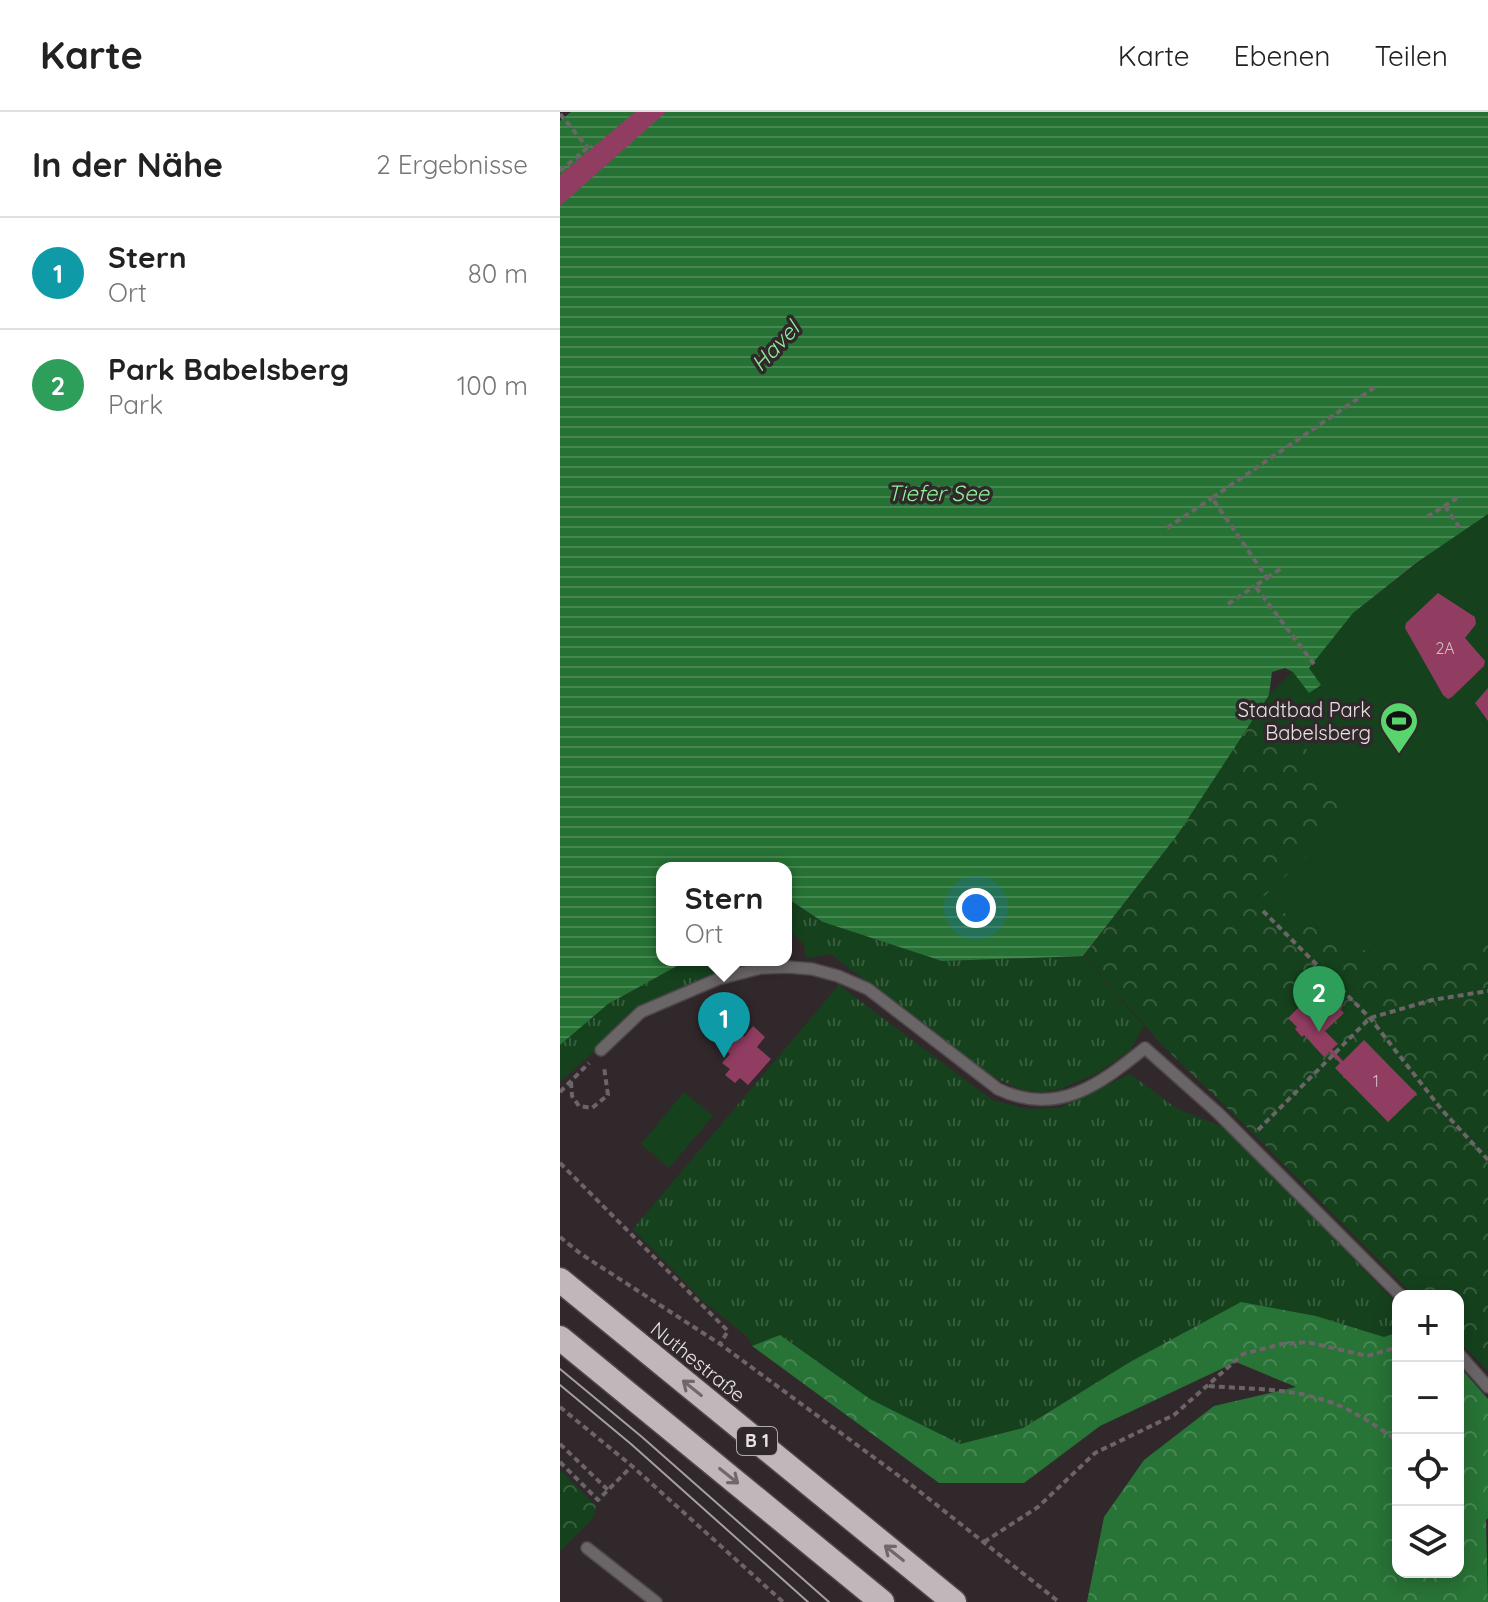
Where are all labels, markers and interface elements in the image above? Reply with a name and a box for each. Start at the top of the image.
text: Karte [40,31,143,79]
text: Karte [1118,38,1190,73]
text: Ebenen [1234,38,1330,73]
text: Teilen [1374,38,1448,73]
text: In der Nähe [32,143,223,186]
text: 2 Ergebnisse [376,148,528,181]
text: Stern [108,238,187,276]
text: 1 [53,257,63,290]
text: 80 m [468,257,528,290]
text: Ort [108,276,147,309]
water label: Havel [745,313,807,377]
text: Park Babelsberg [108,350,349,388]
text: 2 [51,369,65,402]
text: 100 m [457,369,528,402]
text: Park [108,388,163,421]
water label: Tiefer See [887,479,990,507]
house number: 2A [1435,638,1455,658]
place label: Stadtbad Park Babelsberg [1238,697,1371,745]
sports icon: Stadtbad Park Babelsberg [1378,700,1420,755]
popup [656,862,792,966]
text: Stern [685,879,763,917]
your location [956,888,996,928]
text: Ort [685,917,723,950]
pin: 2 [1293,966,1345,1032]
pin: 1 [698,992,750,1058]
house number: 1 [1373,1071,1379,1091]
map controls [1392,1290,1464,1578]
button: + [1392,1290,1464,1362]
street label: Nuthestraße [646,1316,751,1407]
button: − [1392,1362,1464,1434]
one-way arrow [682,1379,703,1397]
road number: B 1 [737,1427,777,1455]
button: locate [1392,1434,1464,1506]
one-way arrow [718,1467,738,1485]
button: layers [1392,1506,1464,1578]
one-way arrow [884,1544,904,1562]

